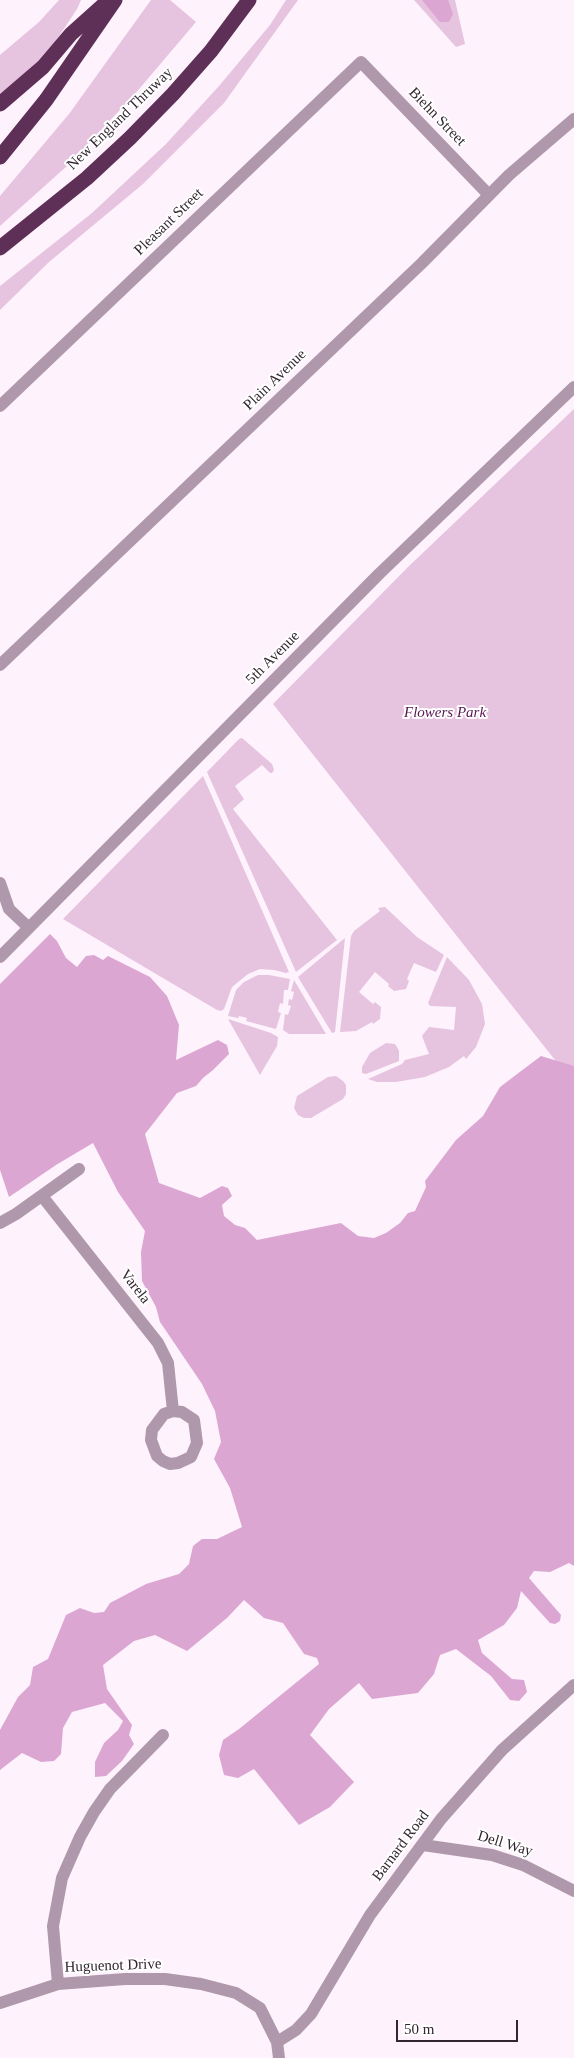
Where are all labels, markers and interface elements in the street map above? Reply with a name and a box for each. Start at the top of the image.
street label: New England Thruway [63,64,177,174]
street label: Biehn Street [405,84,469,150]
street label: Pleasant Street [131,185,207,259]
street label: Plain Avenue [240,346,310,414]
street label: 5th Avenue [242,627,304,689]
park label: Flowers Park [404,704,486,722]
street label: Varela [116,1266,154,1308]
street label: Barnard Road [369,1807,433,1885]
street label: Dell Way [475,1827,535,1861]
street label: Huguenot Drive [64,1955,162,1977]
scale bar [399,2010,522,2042]
text: 50 m [404,2021,434,2037]

